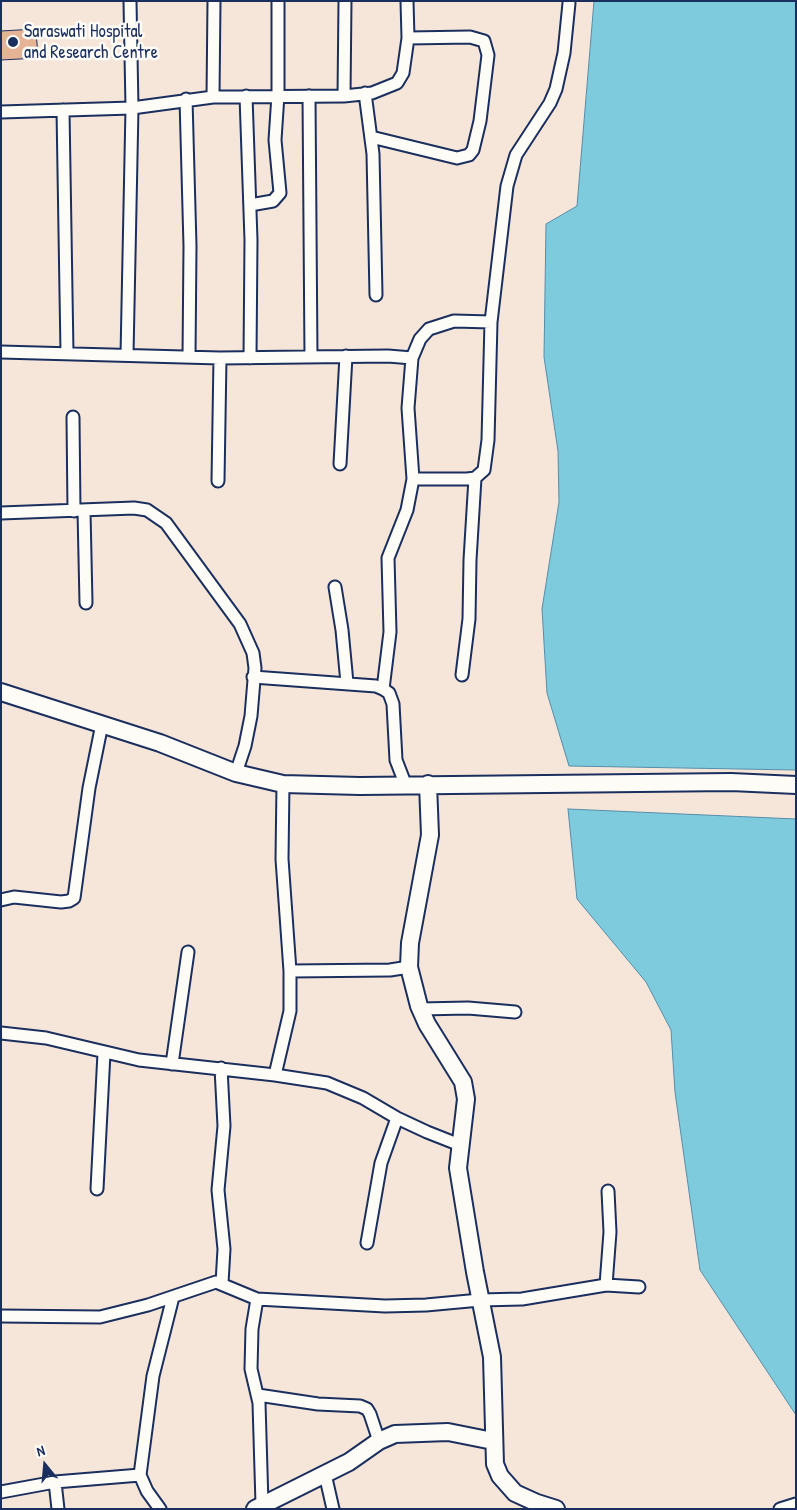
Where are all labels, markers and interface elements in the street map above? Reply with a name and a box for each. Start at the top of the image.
place label: Saraswati Hospital and Research Centre [24,21,158,64]
marker: Saraswati Hospital and Research Centre [6,35,20,49]
north arrow [20,1440,70,1490]
text: N [34,1440,47,1460]

